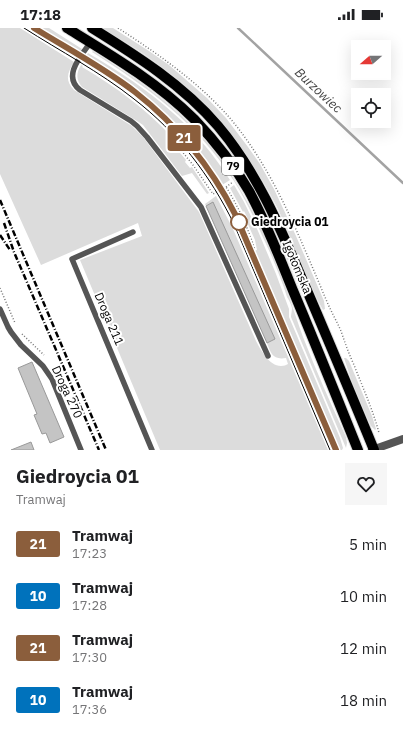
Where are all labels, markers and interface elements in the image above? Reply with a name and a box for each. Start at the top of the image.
text: 17:18 [20,5,61,24]
north arrow [351,40,391,80]
map controls [351,40,391,128]
water label: Burzowiec [291,64,346,117]
button: locate [351,88,391,128]
line badge: 21 [166,125,202,151]
text: 21 [176,129,192,147]
road number: 79 [222,157,244,175]
marker: Giedroycia 01 [230,213,248,231]
place label: Giedroycia 01 [251,214,329,229]
street label: Igołomska [279,238,316,296]
street label: Droga 211 [92,290,127,348]
street label: Droga 270 [49,363,86,420]
button: heart [345,463,387,505]
text: Giedroycia 01 [16,464,139,488]
text: Tramwaj [16,491,66,508]
text: Tramwaj [72,526,133,545]
text: 21 [30,535,46,553]
text: 5 min [349,535,387,554]
text: 17:23 [72,545,107,562]
text: Tramwaj [72,578,133,597]
text: 10 [30,587,46,605]
text: 10 min [340,587,387,606]
text: 17:28 [72,597,107,614]
text: Tramwaj [72,630,133,649]
text: 21 [30,639,46,657]
text: 12 min [340,639,387,658]
text: 17:30 [72,649,107,666]
text: Tramwaj [72,682,133,701]
text: 10 [30,691,46,709]
text: 18 min [340,691,387,710]
text: 17:36 [72,701,107,718]

